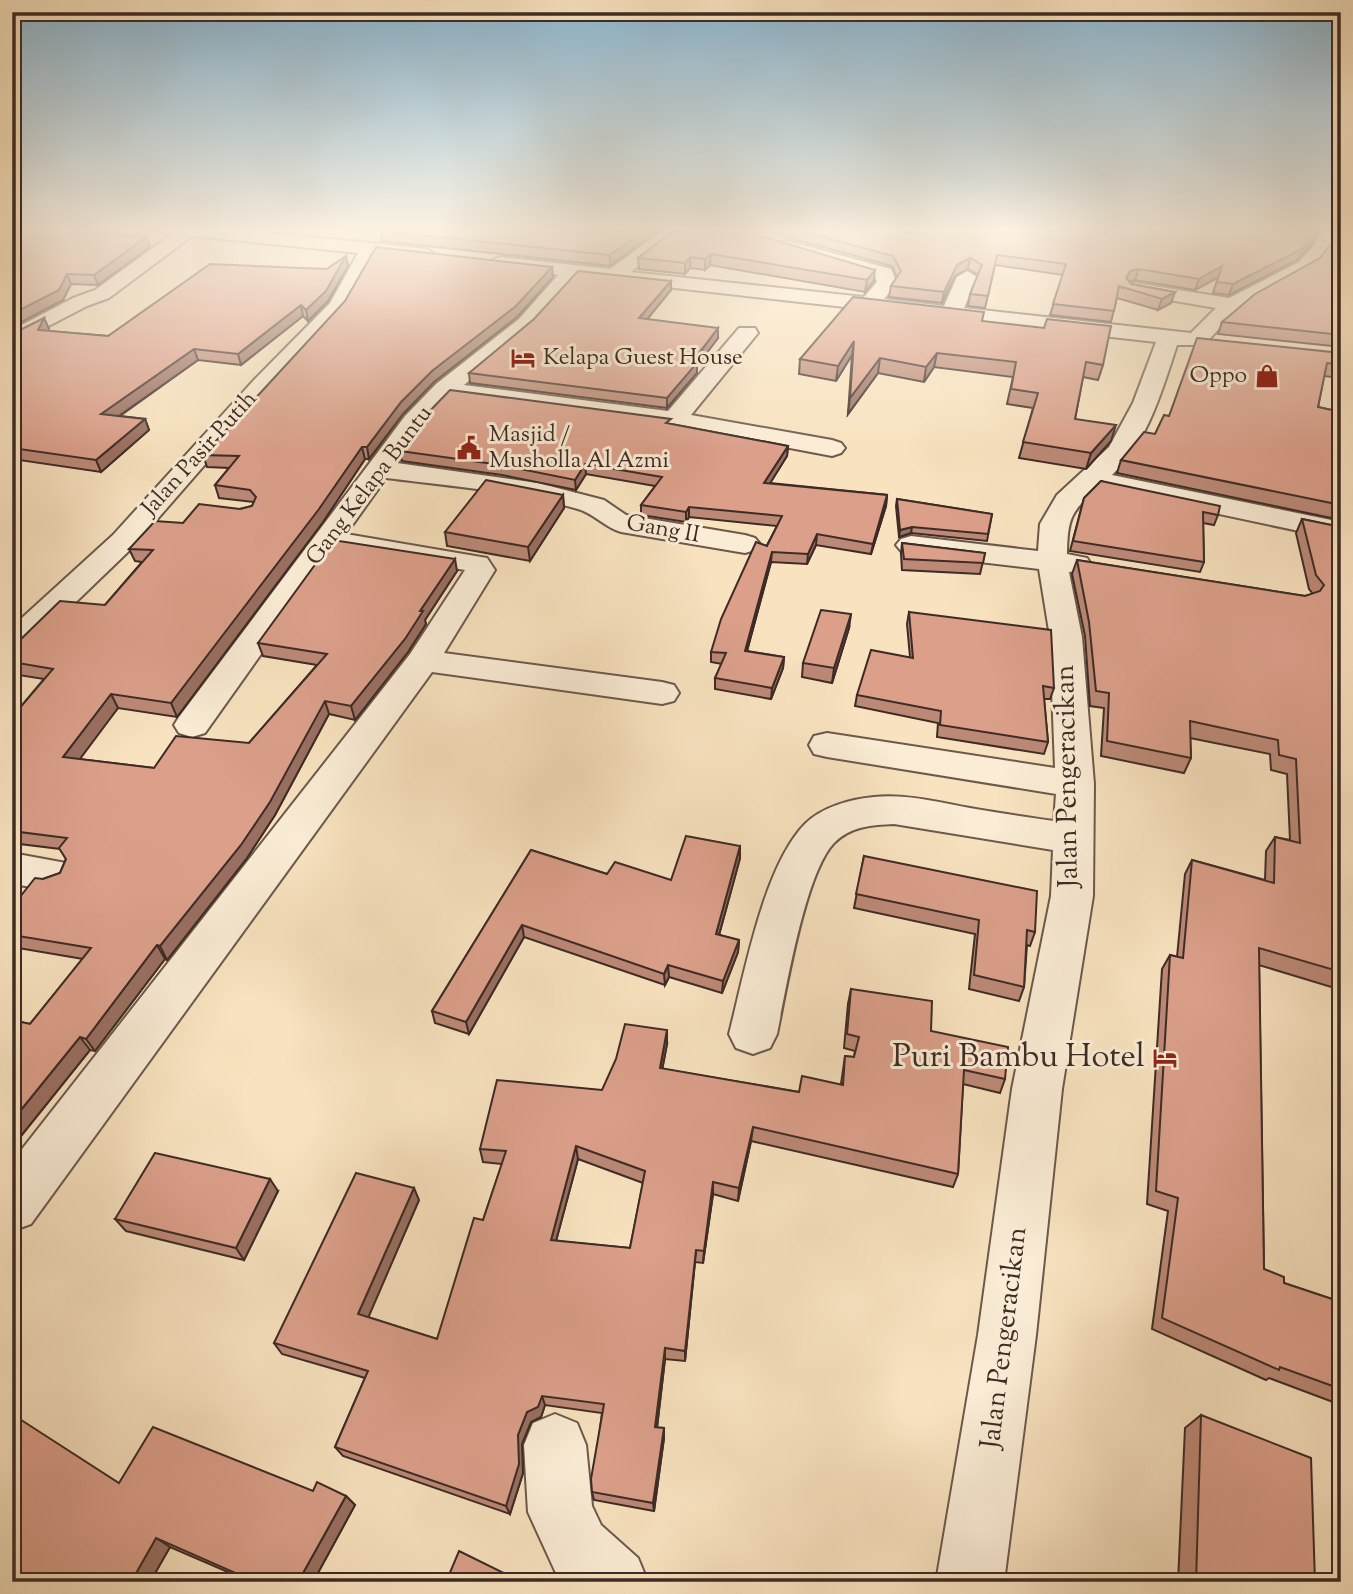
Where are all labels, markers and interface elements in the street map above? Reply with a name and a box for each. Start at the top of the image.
place label: Kelapa Guest House [543,342,743,375]
hotel icon: Kelapa Guest House [509,344,537,372]
place label: Oppo [1190,360,1247,393]
shop icon: Oppo [1253,362,1281,390]
street label: Jalan Pasir Putih [133,384,266,526]
street label: Gang Kelapa Buntu [299,399,441,573]
place label: Masjid / Musholla Al Azmi [489,419,670,478]
public building icon: Masjid / Musholla Al Azmi [455,434,483,462]
street label: Gang II [624,507,703,553]
street label: Jalan Pengeracikan [1046,664,1090,890]
place label: Puri Bambu Hotel [892,1034,1145,1082]
hotel icon: Puri Bambu Hotel [1151,1044,1179,1072]
street label: Jalan Pengeracikan [971,1225,1038,1453]

